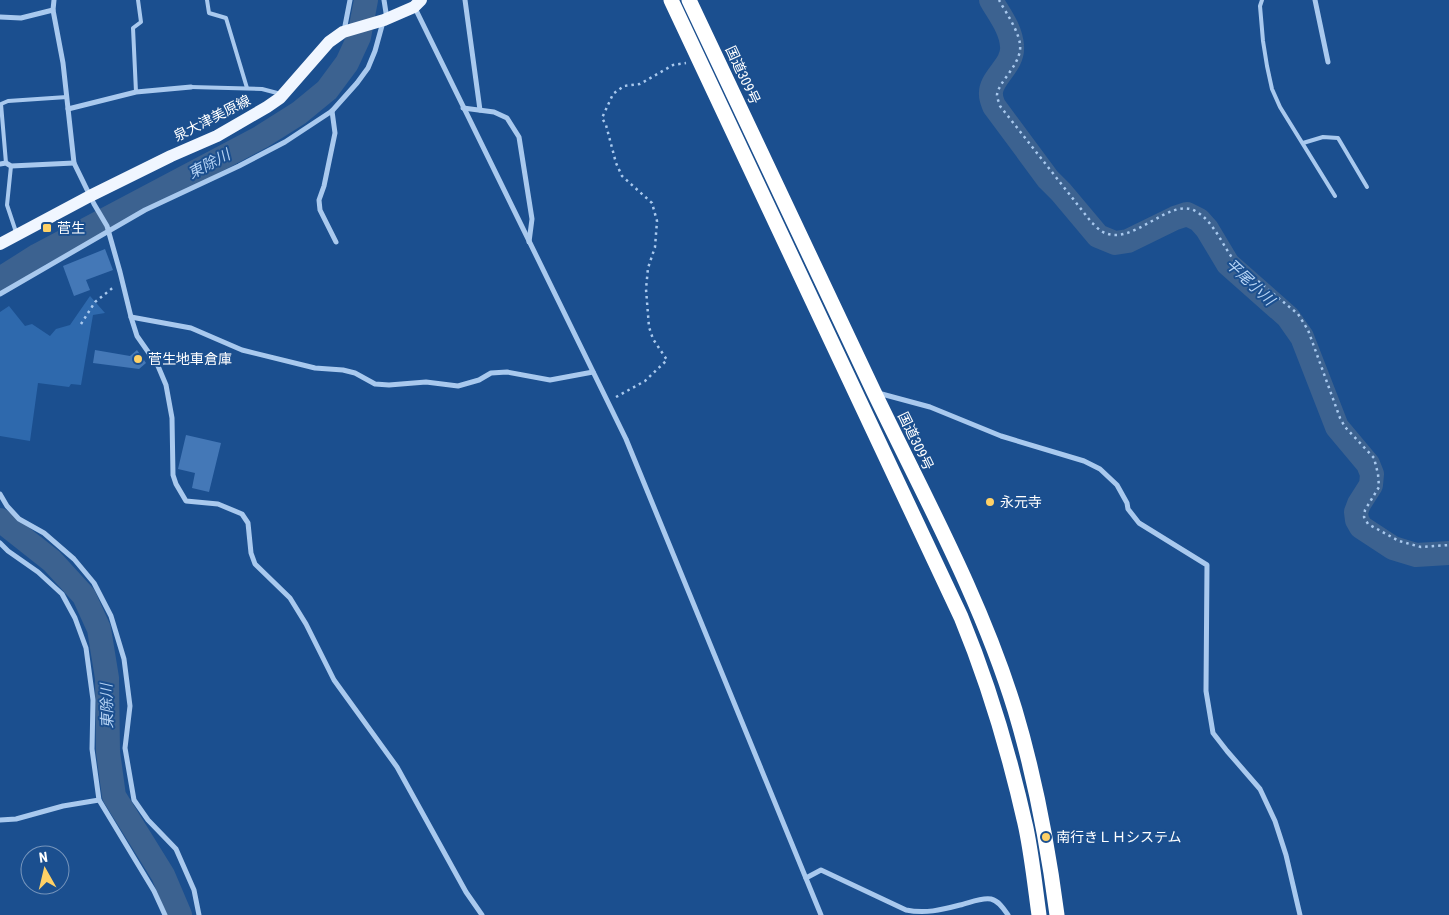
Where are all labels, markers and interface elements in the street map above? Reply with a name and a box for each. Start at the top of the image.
street label: 国道309号 [722,43,764,107]
street label: 泉大津美原線 [171,92,253,144]
water label: 東除川 [185,145,235,183]
place label: 菅生 [57,220,85,236]
marker: 菅生 [41,222,53,234]
water label: 平尾小川 [1222,255,1280,310]
place label: 菅生地車倉庫 [148,351,232,367]
marker: 菅生地車倉庫 [132,353,144,365]
street label: 国道309号 [895,409,937,473]
place label: 永元寺 [1000,494,1042,510]
marker: 永元寺 [984,496,996,508]
water label: 東除川 [98,681,116,729]
place label: 南行きＬＨシステム [1056,829,1182,845]
marker: 南行きＬＨシステム [1040,831,1052,843]
north arrow [20,845,70,895]
text: N [38,849,49,866]

